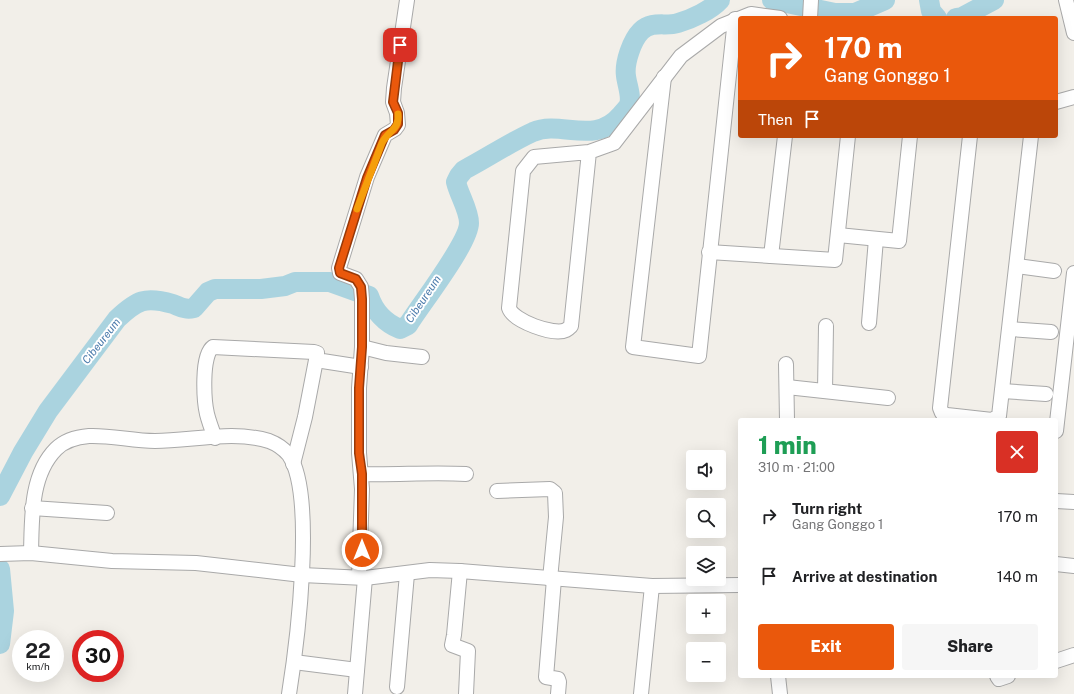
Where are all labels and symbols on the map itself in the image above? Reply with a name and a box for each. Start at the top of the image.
pin [383,28,417,62]
water label: Cibeureum [403,273,443,325]
water label: Cibeureum [80,316,122,366]
position arrow [341,529,383,571]
speed limit sign: 30 [72,630,124,682]

